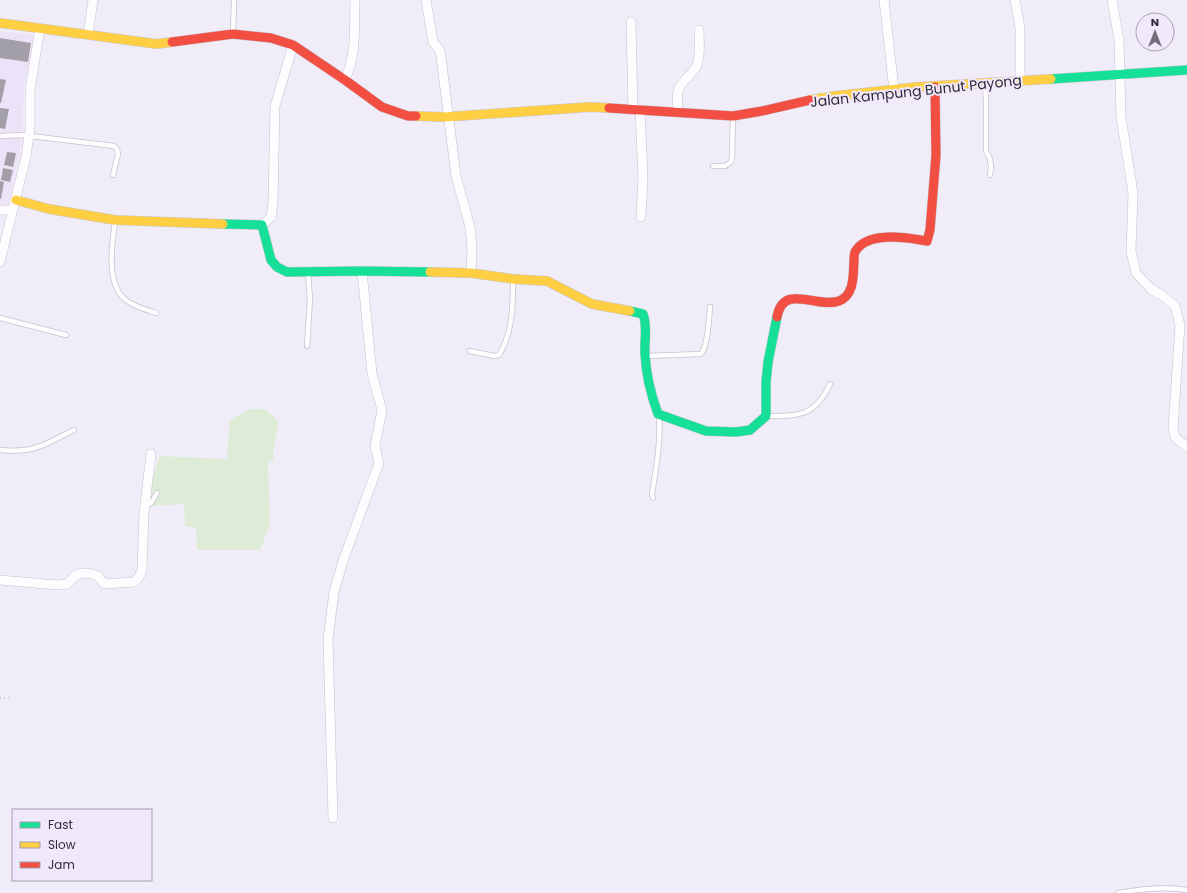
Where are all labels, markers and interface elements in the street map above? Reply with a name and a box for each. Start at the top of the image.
north arrow [1135,12,1175,52]
text: N [1151,14,1159,30]
street label: Jalan Kampung Bunut Payong [809,70,1023,112]
legend [12,809,152,881]
text: Fast [48,816,73,833]
text: Slow [48,836,76,853]
text: Jam [48,856,75,873]

